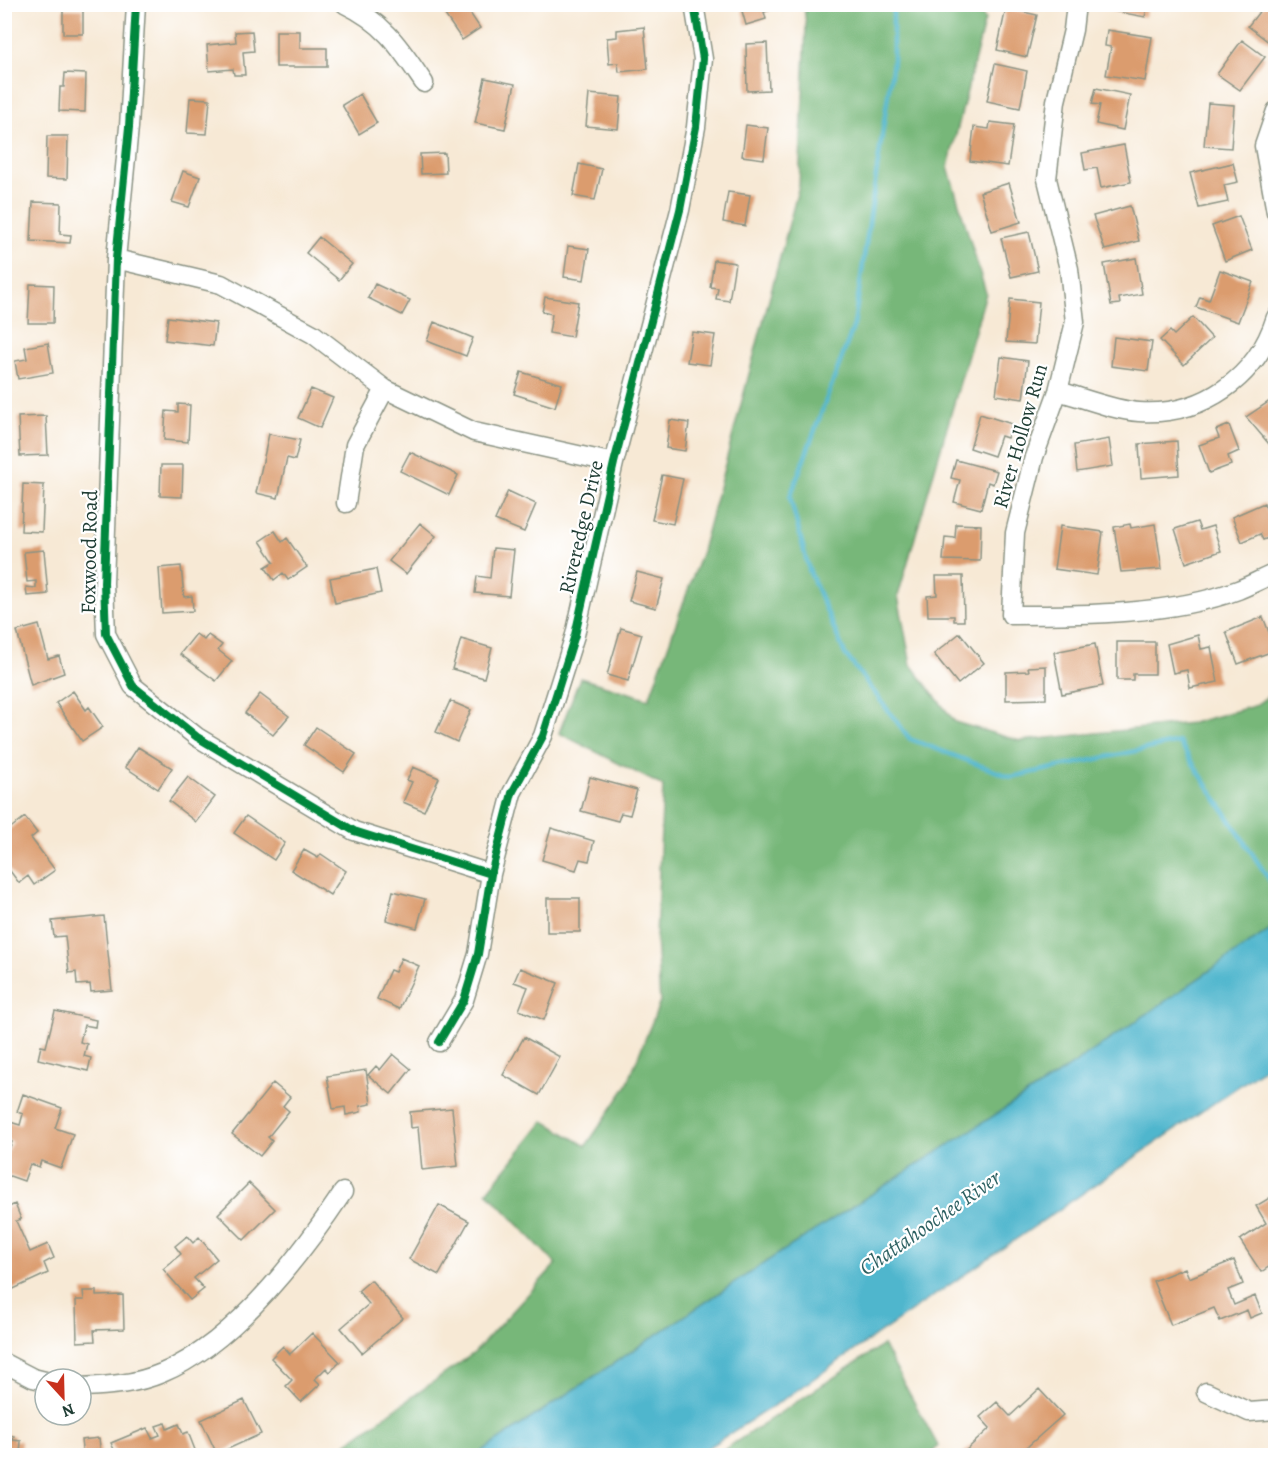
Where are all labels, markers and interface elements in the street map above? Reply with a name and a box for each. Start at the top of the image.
street label: River Hollow Run [986,360,1054,512]
street label: Riveredge Drive [552,457,610,597]
street label: Foxwood Road [74,489,104,614]
water label: Chattahoochee River [853,1162,1008,1283]
north arrow [33,1367,93,1427]
text: N [58,1398,78,1422]

